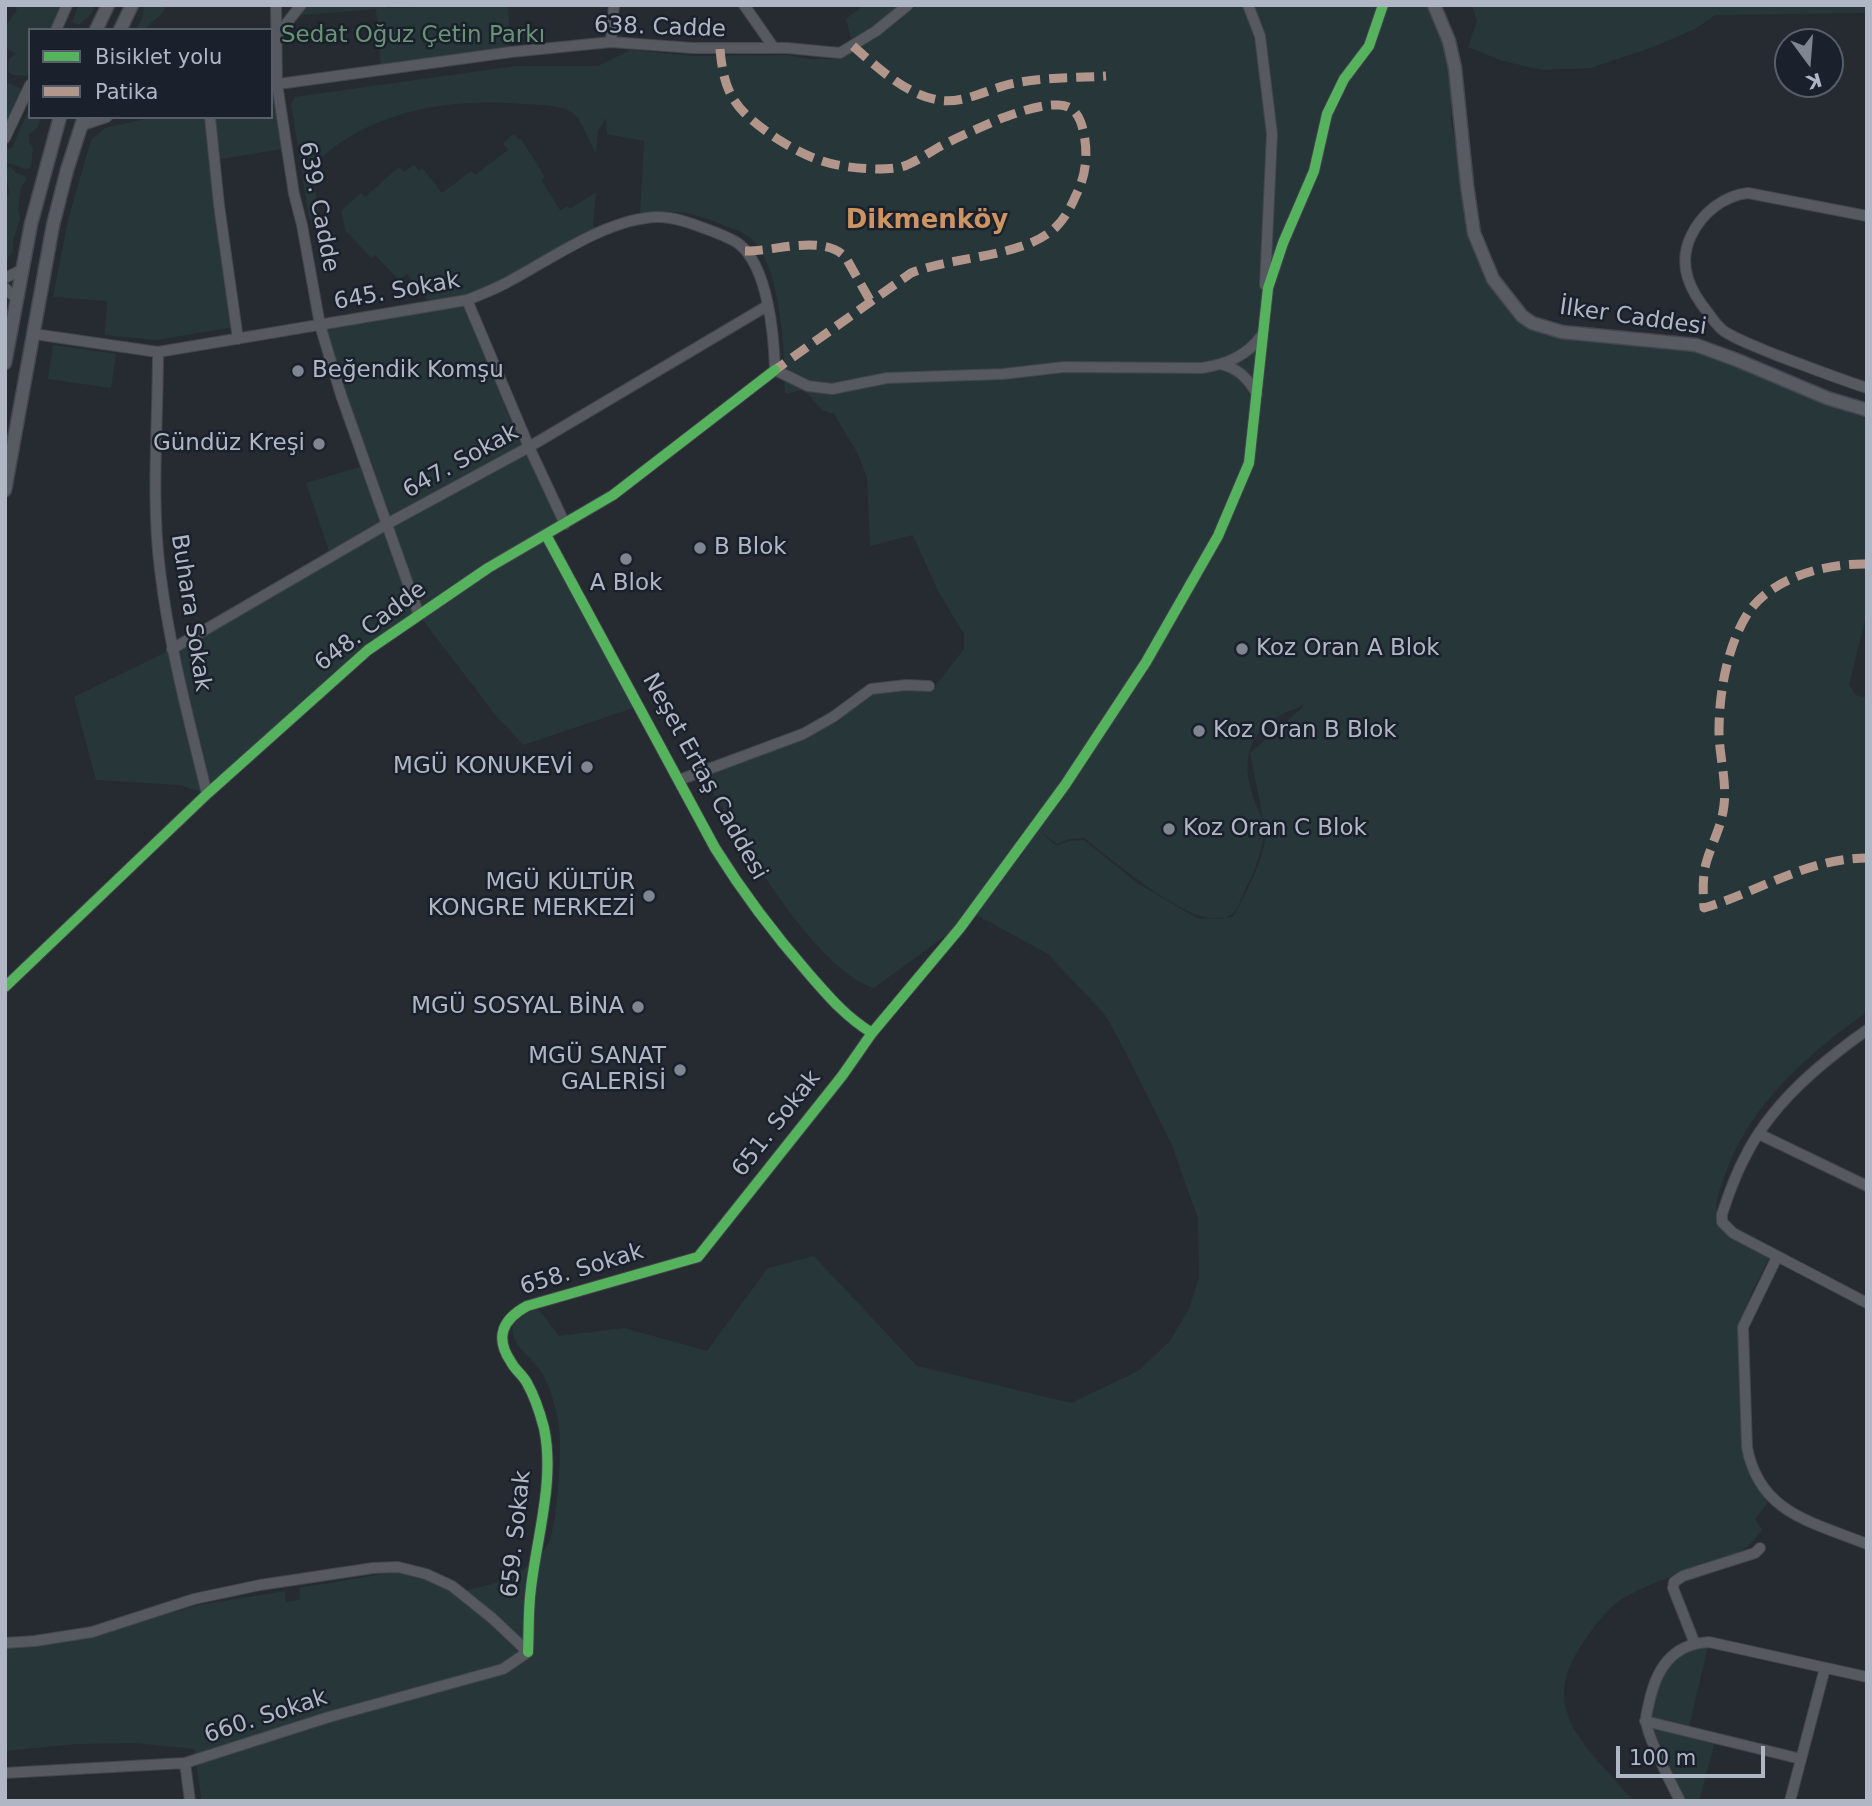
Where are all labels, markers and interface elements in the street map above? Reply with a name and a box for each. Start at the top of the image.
street label: 638. Cadde [594,12,726,44]
park label: Sedat Oğuz Çetin Parkı [281,22,545,50]
legend [28,28,273,119]
north arrow [1774,28,1844,98]
text: Bisiklet yolu [95,45,222,69]
text: K [1804,69,1824,94]
text: Patika [95,80,158,104]
street label: 639. Cadde [292,140,344,274]
district label: Dikmenköy [846,205,1008,237]
street label: 645. Sokak [332,267,462,317]
street label: İlker Caddesi [1558,294,1708,342]
place label: Beğendik Komşu [312,357,504,385]
marker: Beğendik Komşu [290,363,306,379]
street label: 647. Sokak [399,419,523,505]
place label: Gündüz Kreşi [153,430,305,458]
marker: Gündüz Kreşi [311,436,327,452]
street label: Buhara Sokak [164,532,216,694]
place label: B Blok [714,534,787,562]
marker: B Blok [692,540,708,556]
marker: A Blok [618,551,634,567]
place label: A Blok [590,570,662,598]
street label: 648. Cadde [310,576,432,678]
place label: Koz Oran A Blok [1256,635,1440,663]
marker: Koz Oran A Blok [1234,641,1250,657]
street label: Neşet Ertaş Caddesi [636,669,772,885]
place label: Koz Oran B Blok [1213,717,1397,745]
marker: Koz Oran B Blok [1191,723,1207,739]
place label: MGÜ KONUKEVİ [393,753,573,781]
marker: MGÜ KONUKEVİ [579,759,595,775]
place label: Koz Oran C Blok [1183,815,1367,843]
marker: Koz Oran C Blok [1161,821,1177,837]
place label: MGÜ KÜLTÜR KONGRE MERKEZİ [428,869,635,923]
marker: MGÜ KÜLTÜR KONGRE MERKEZİ [641,888,657,904]
place label: MGÜ SOSYAL BİNA [411,993,624,1021]
marker: MGÜ SOSYAL BİNA [630,999,646,1015]
place label: MGÜ SANAT GALERİSİ [528,1043,666,1097]
marker: MGÜ SANAT GALERİSİ [672,1062,688,1078]
street label: 651. Sokak [727,1065,827,1183]
street label: 658. Sokak [517,1238,647,1302]
street label: 659. Sokak [497,1469,537,1599]
street label: 660. Sokak [201,1684,331,1750]
scale bar [1620,1732,1769,1776]
text: 100 m [1629,1746,1696,1770]

